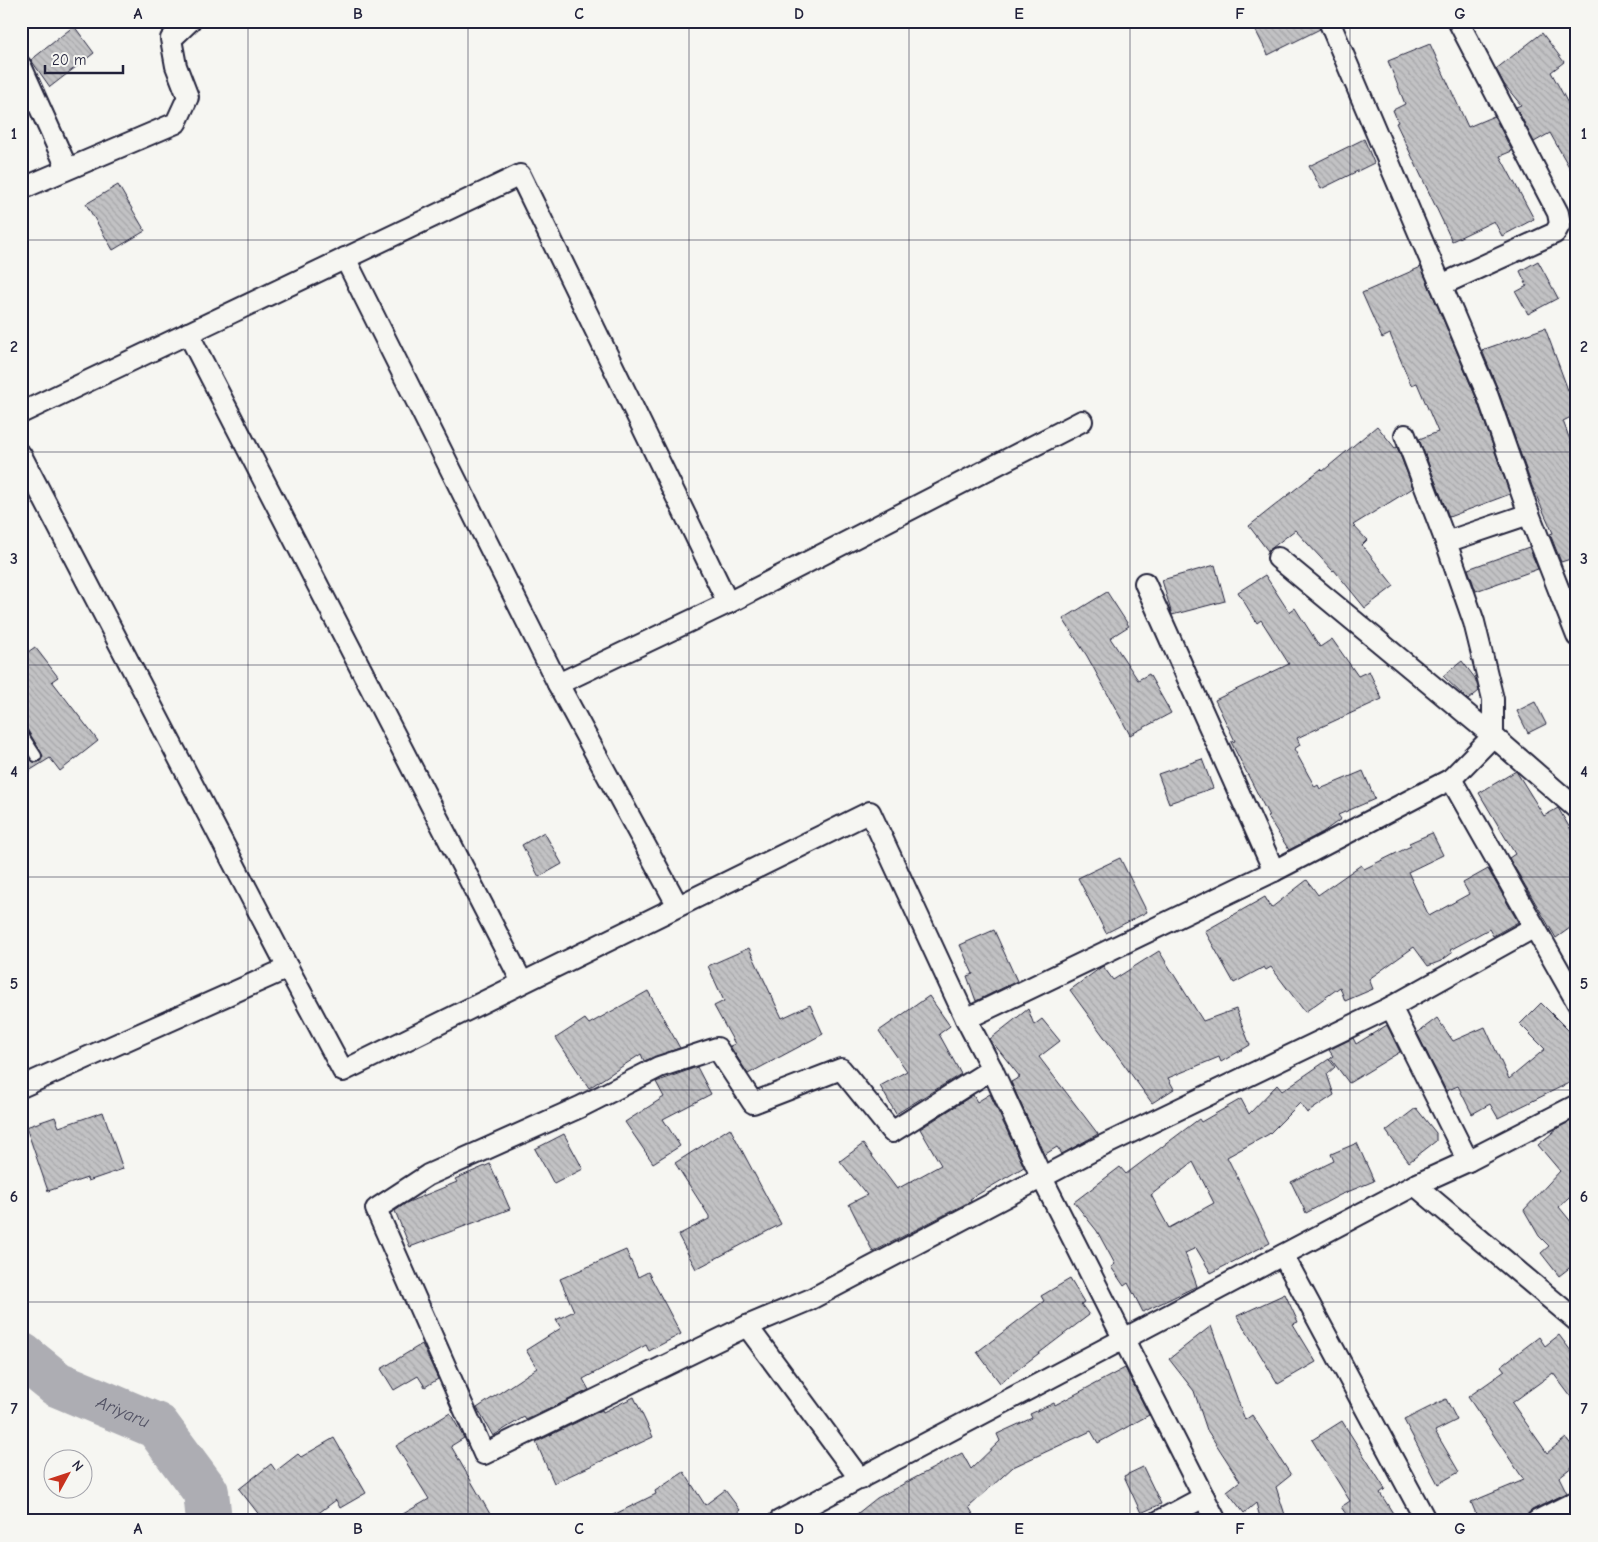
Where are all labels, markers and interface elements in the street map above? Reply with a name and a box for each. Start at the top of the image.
text: A [134,5,143,23]
text: B [353,5,363,23]
text: C [574,5,584,23]
text: D [794,5,804,23]
text: E [1014,5,1024,23]
text: F [1235,5,1245,23]
text: G [1454,5,1466,23]
scale bar [45,42,122,74]
text: 20 m [52,51,86,69]
text: 1 [11,125,17,143]
text: 1 [1581,125,1587,143]
text: 2 [10,338,18,356]
text: 2 [1580,338,1588,356]
text: 3 [10,550,18,568]
text: 3 [1580,550,1588,568]
text: 4 [10,763,18,781]
text: 4 [1580,763,1588,781]
text: 5 [10,975,18,993]
text: 5 [1580,975,1588,993]
text: 6 [10,1188,18,1206]
text: 6 [1580,1188,1588,1206]
water label: Ariyaru [92,1391,153,1433]
text: 7 [10,1400,18,1418]
text: 7 [1580,1400,1588,1418]
north arrow [42,1450,92,1500]
text: N [68,1457,87,1475]
text: A [134,1520,143,1538]
text: B [353,1520,363,1538]
text: C [574,1520,584,1538]
text: D [794,1520,804,1538]
text: E [1014,1520,1024,1538]
text: F [1235,1520,1245,1538]
text: G [1454,1520,1466,1538]

